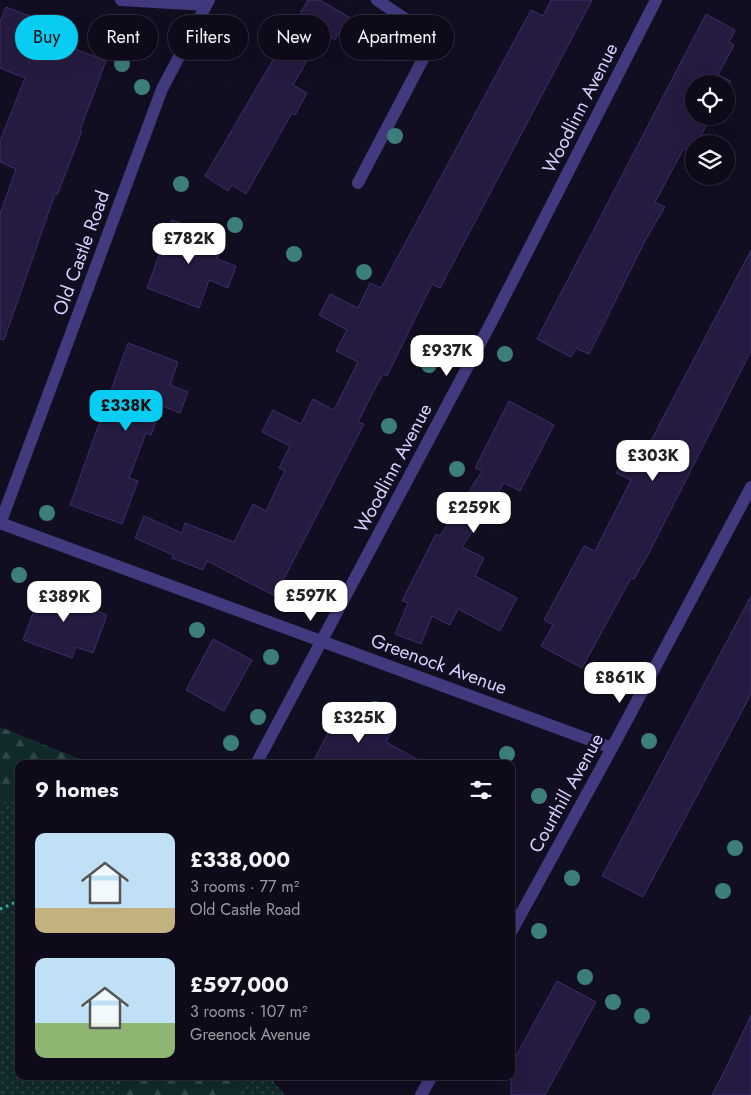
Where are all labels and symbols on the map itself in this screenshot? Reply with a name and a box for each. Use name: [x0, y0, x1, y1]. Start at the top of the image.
street label: Woodlinn Avenue: [536, 38, 625, 178]
street label: Old Castle Road: [46, 187, 116, 319]
pin: £782K: [154, 222, 224, 265]
pin: £937K: [412, 334, 482, 377]
pin: £338K: [91, 390, 161, 432]
street label: Woodlinn Avenue: [348, 398, 439, 537]
pin: £303K: [618, 440, 688, 482]
pin: £259K: [439, 492, 509, 534]
pin: £389K: [29, 580, 99, 623]
pin: £597K: [276, 580, 346, 622]
street label: Greenock Avenue: [367, 627, 511, 701]
pin: £861K: [585, 662, 655, 704]
pin: £325K: [324, 702, 394, 744]
street label: Courthill Avenue: [522, 728, 610, 858]

